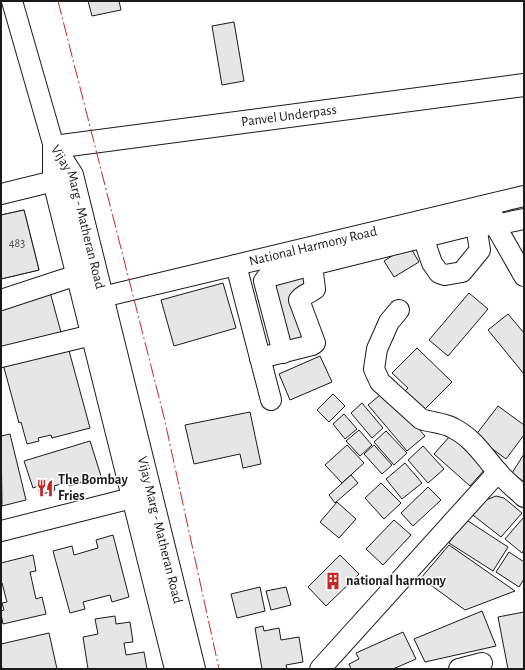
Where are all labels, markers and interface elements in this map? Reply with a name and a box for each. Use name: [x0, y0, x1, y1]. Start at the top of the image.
street label: Panvel Underpass: [240, 103, 338, 129]
street label: Vijay Marg - Matheran Road: [48, 143, 107, 290]
street label: National Harmony Road: [248, 224, 378, 269]
house number: 483: [9, 237, 25, 249]
street label: Vijay Marg - Matheran Road: [135, 455, 185, 605]
place label: The Bombay Fries: [58, 473, 128, 503]
restaurant icon: The Bombay Fries: [35, 478, 55, 498]
building icon: national harmony: [323, 571, 343, 591]
place label: national harmony: [346, 574, 447, 588]

